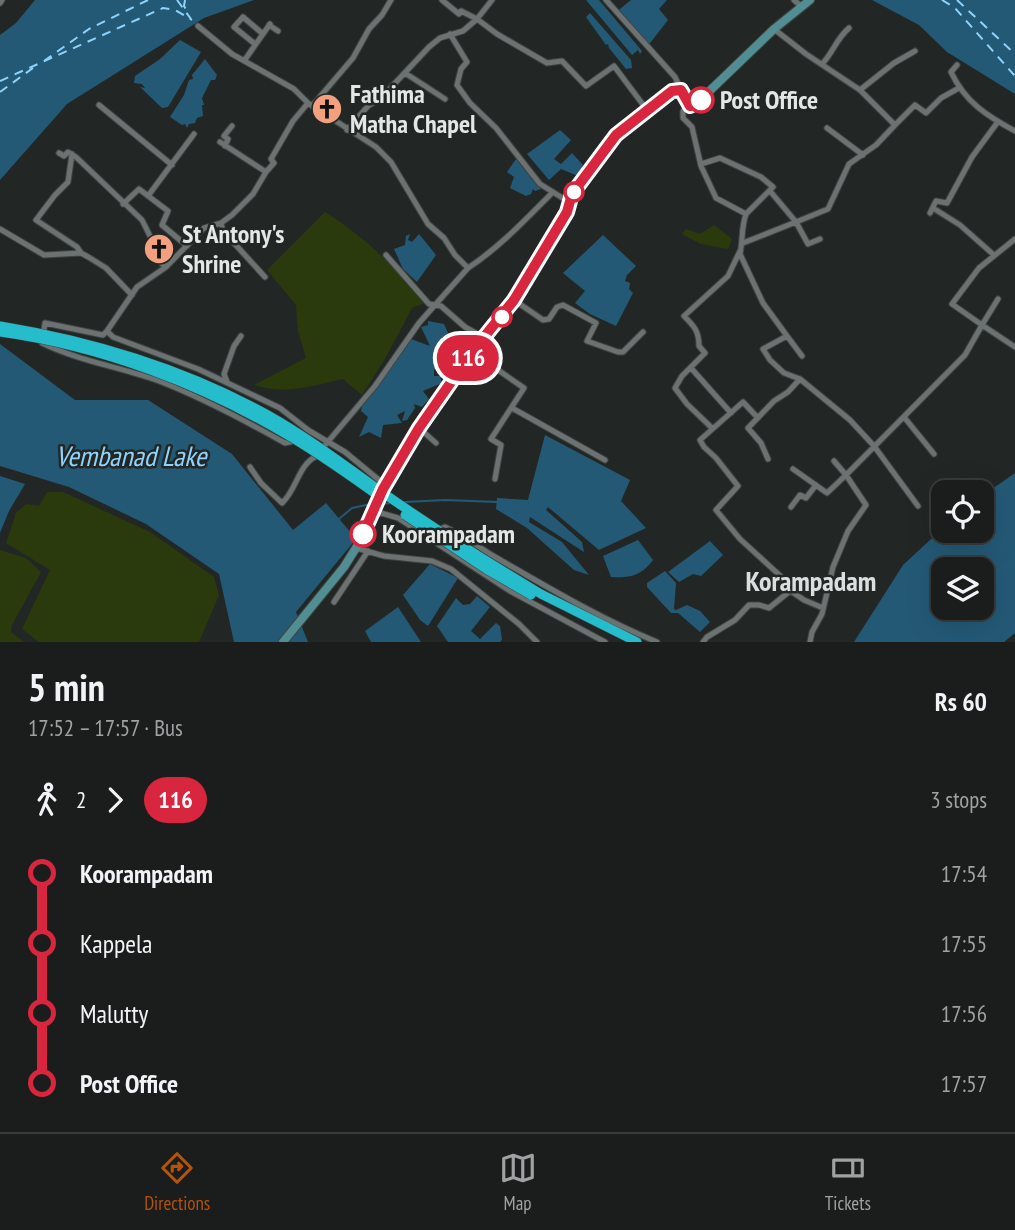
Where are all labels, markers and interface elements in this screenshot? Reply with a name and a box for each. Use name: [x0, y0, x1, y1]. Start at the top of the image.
place label: Fathima Matha Chapel: [350, 77, 477, 140]
place label: Post Office: [720, 83, 818, 116]
marker: Post Office: [688, 87, 714, 113]
church icon: Fathima Matha Chapel: [310, 92, 344, 126]
unlabelled marker: [564, 182, 584, 202]
place label: St Antony's Shrine: [182, 217, 284, 280]
church icon: St Antony's Shrine: [142, 232, 176, 266]
unlabelled marker: [492, 307, 512, 327]
line badge: 116: [428, 335, 508, 381]
text: 116: [451, 342, 485, 373]
water label: Vembanad Lake: [56, 437, 209, 474]
map controls: [931, 480, 994, 620]
button: locate: [931, 480, 994, 543]
place label: Koorampadam: [382, 517, 515, 550]
marker: Koorampadam: [350, 521, 376, 547]
button: layers: [931, 557, 994, 620]
district label: Korampadam: [746, 562, 876, 599]
text: 5 min: [28, 662, 105, 711]
text: Rs 60: [935, 685, 987, 718]
text: 17:52 – 17:57 · Bus: [28, 713, 183, 742]
icon: walk: [28, 781, 66, 819]
icon: forward: [96, 781, 134, 819]
text: 116: [158, 784, 193, 815]
text: 2: [76, 785, 86, 814]
text: 3 stops: [930, 785, 987, 814]
text: Koorampadam: [80, 857, 213, 890]
text: 17:54: [941, 859, 987, 888]
text: Kappela: [80, 927, 153, 960]
text: 17:55: [941, 929, 987, 958]
text: Malutty: [80, 997, 148, 1030]
text: 17:56: [941, 999, 987, 1028]
text: Post Office: [80, 1067, 178, 1100]
text: 17:57: [941, 1069, 987, 1098]
tab: Directions: [144, 1149, 210, 1215]
tab: Map: [499, 1149, 537, 1215]
tab: Tickets: [825, 1149, 871, 1215]

